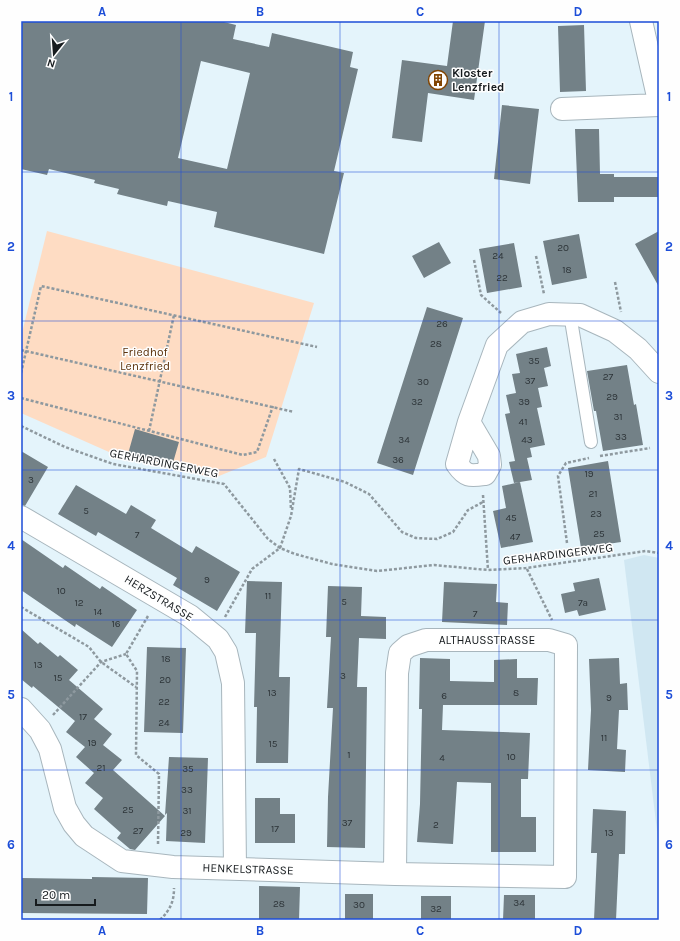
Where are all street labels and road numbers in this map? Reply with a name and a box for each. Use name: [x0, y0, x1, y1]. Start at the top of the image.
street label: GERHARDINGERWEG: [108, 446, 220, 480]
street label: GERHARDINGERWEG: [502, 540, 614, 568]
street label: HERZSTRASSE: [122, 572, 196, 624]
street label: ALTHAUSSTRASSE: [439, 633, 535, 647]
street label: HENKELSTRASSE: [202, 860, 294, 878]

